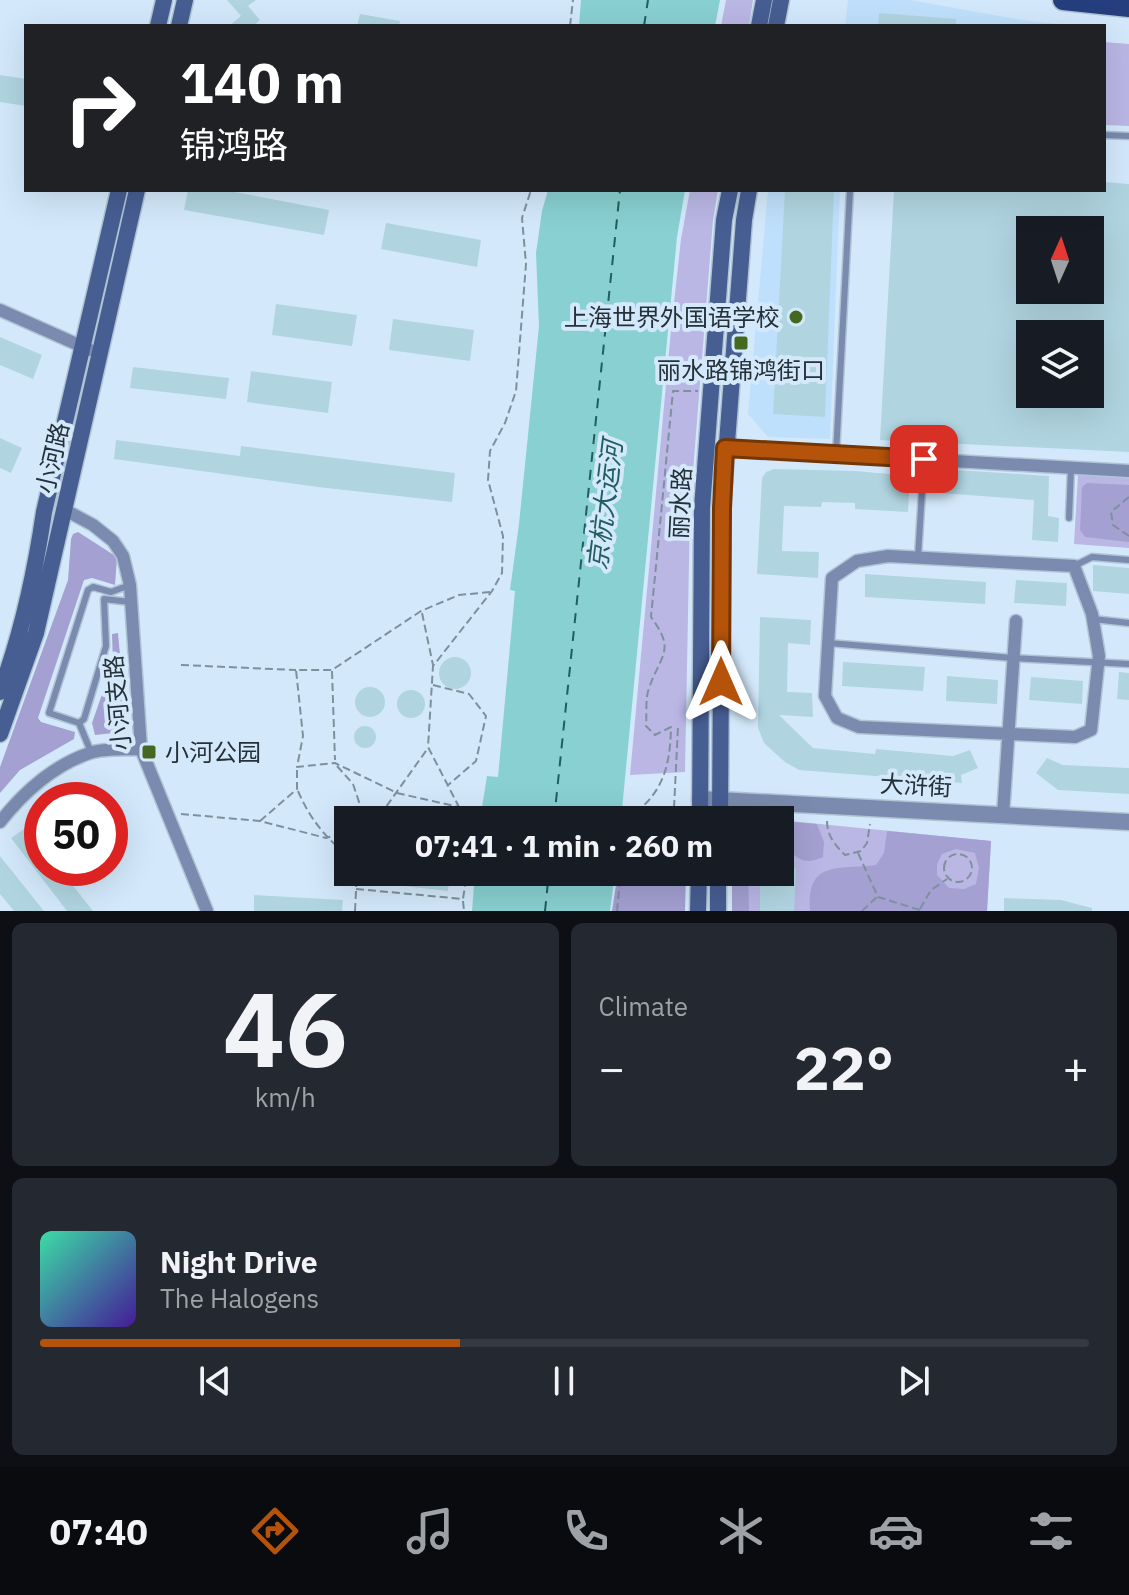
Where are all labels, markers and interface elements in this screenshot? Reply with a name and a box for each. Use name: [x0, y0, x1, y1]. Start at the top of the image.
text: 140 m: [180, 46, 344, 118]
icon: right: [48, 56, 152, 160]
text: 锦鸿路: [180, 121, 288, 168]
north arrow: [1016, 216, 1104, 304]
map controls: [1016, 216, 1104, 408]
place label: 上海世界外国语学校: [564, 301, 780, 333]
marker: 上海世界外国语学校: [787, 308, 805, 326]
button: layers: [1016, 320, 1104, 408]
marker: 丽水路锦鸿街口: [732, 334, 750, 352]
place label: 丽水路锦鸿街口: [657, 354, 825, 386]
street label: 小河路: [28, 419, 76, 497]
pin: [890, 425, 958, 493]
water label: 京杭大运河: [579, 433, 629, 572]
icon: arrive: [902, 437, 946, 481]
street label: 丽水路: [662, 466, 698, 540]
position arrow: [679, 640, 763, 724]
street label: 小河支路: [97, 654, 137, 752]
place label: 小河公园: [165, 736, 261, 768]
marker: 小河公园: [140, 743, 158, 761]
street label: 大浒街: [879, 767, 953, 803]
speed limit sign: 50: [24, 782, 128, 886]
text: 07:41 · 1 min · 260 m: [415, 826, 713, 865]
text: 46: [223, 960, 348, 1096]
text: Climate: [599, 989, 688, 1023]
text: 22°: [794, 1028, 894, 1107]
text: −: [599, 1039, 625, 1096]
text: +: [1063, 1039, 1089, 1096]
text: km/h: [255, 1080, 316, 1114]
text: Night Drive: [160, 1242, 318, 1281]
text: The Halogens: [160, 1281, 319, 1315]
icon: previous: [193, 1359, 237, 1403]
icon: pause: [542, 1359, 586, 1403]
icon: next: [892, 1359, 936, 1403]
icon: directions: [247, 1503, 303, 1559]
icon: music: [402, 1503, 458, 1559]
icon: phone: [558, 1503, 614, 1559]
icon: climate: [713, 1503, 769, 1559]
icon: car: [868, 1503, 924, 1559]
icon: filters: [1023, 1503, 1079, 1559]
text: 07:40: [50, 1508, 148, 1555]

